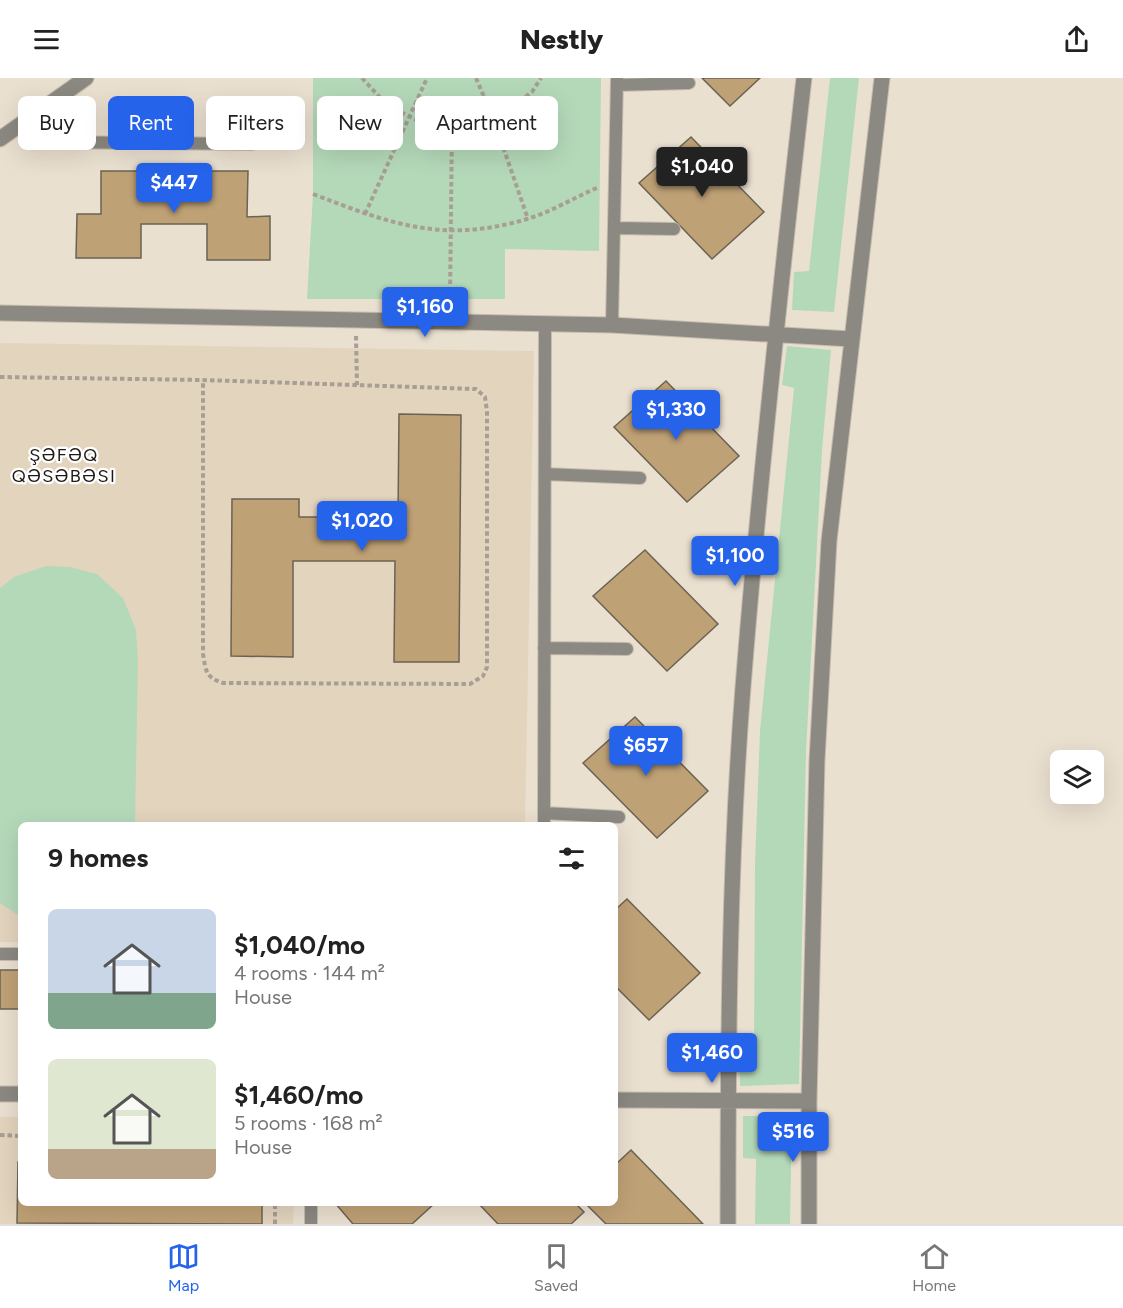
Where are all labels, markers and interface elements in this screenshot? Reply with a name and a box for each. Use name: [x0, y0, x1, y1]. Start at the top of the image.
icon: menu: [30, 23, 63, 56]
text: Nestly: [520, 23, 603, 56]
icon: share: [1060, 23, 1093, 56]
chip: Buy: [18, 96, 96, 150]
chip: Rent: [108, 96, 194, 150]
chip: Filters: [206, 96, 305, 150]
chip: New: [317, 96, 403, 150]
chip: Apartment: [415, 96, 558, 150]
pin: $1,040: [653, 147, 751, 198]
text: $1,040: [670, 154, 734, 178]
pin: $447: [138, 163, 210, 214]
text: $447: [150, 170, 198, 194]
pin: $1,160: [376, 287, 474, 338]
text: $1,160: [396, 294, 454, 318]
pin: $1,330: [627, 390, 725, 441]
text: $1,330: [646, 397, 706, 421]
district label: ŞƏFƏQ QƏSƏBƏSI: [12, 444, 116, 487]
pin: $1,020: [313, 501, 411, 552]
text: $1,020: [331, 508, 393, 532]
pin: $1,100: [686, 536, 784, 587]
text: $1,100: [705, 543, 765, 567]
pin: $657: [610, 726, 682, 777]
text: $657: [623, 733, 669, 757]
map controls: [1050, 750, 1104, 804]
button: layers: [1050, 750, 1104, 804]
text: 9 homes: [48, 842, 148, 874]
icon: filters: [555, 842, 588, 875]
text: $1,040/mo: [234, 929, 365, 961]
icon: home: [96, 933, 168, 1005]
text: 4 rooms · 144 m²: [234, 961, 385, 985]
text: House: [234, 985, 292, 1009]
pin: $1,460: [663, 1033, 761, 1084]
text: $1,460: [681, 1040, 743, 1064]
text: $1,460/mo: [234, 1079, 363, 1111]
icon: home: [96, 1083, 168, 1155]
text: 5 rooms · 168 m²: [234, 1111, 383, 1135]
pin: $516: [757, 1112, 829, 1163]
text: $516: [772, 1119, 814, 1143]
text: House: [234, 1135, 292, 1159]
tab: Map: [167, 1240, 200, 1295]
tab: Saved: [534, 1240, 578, 1295]
tab: Home: [912, 1240, 956, 1295]

